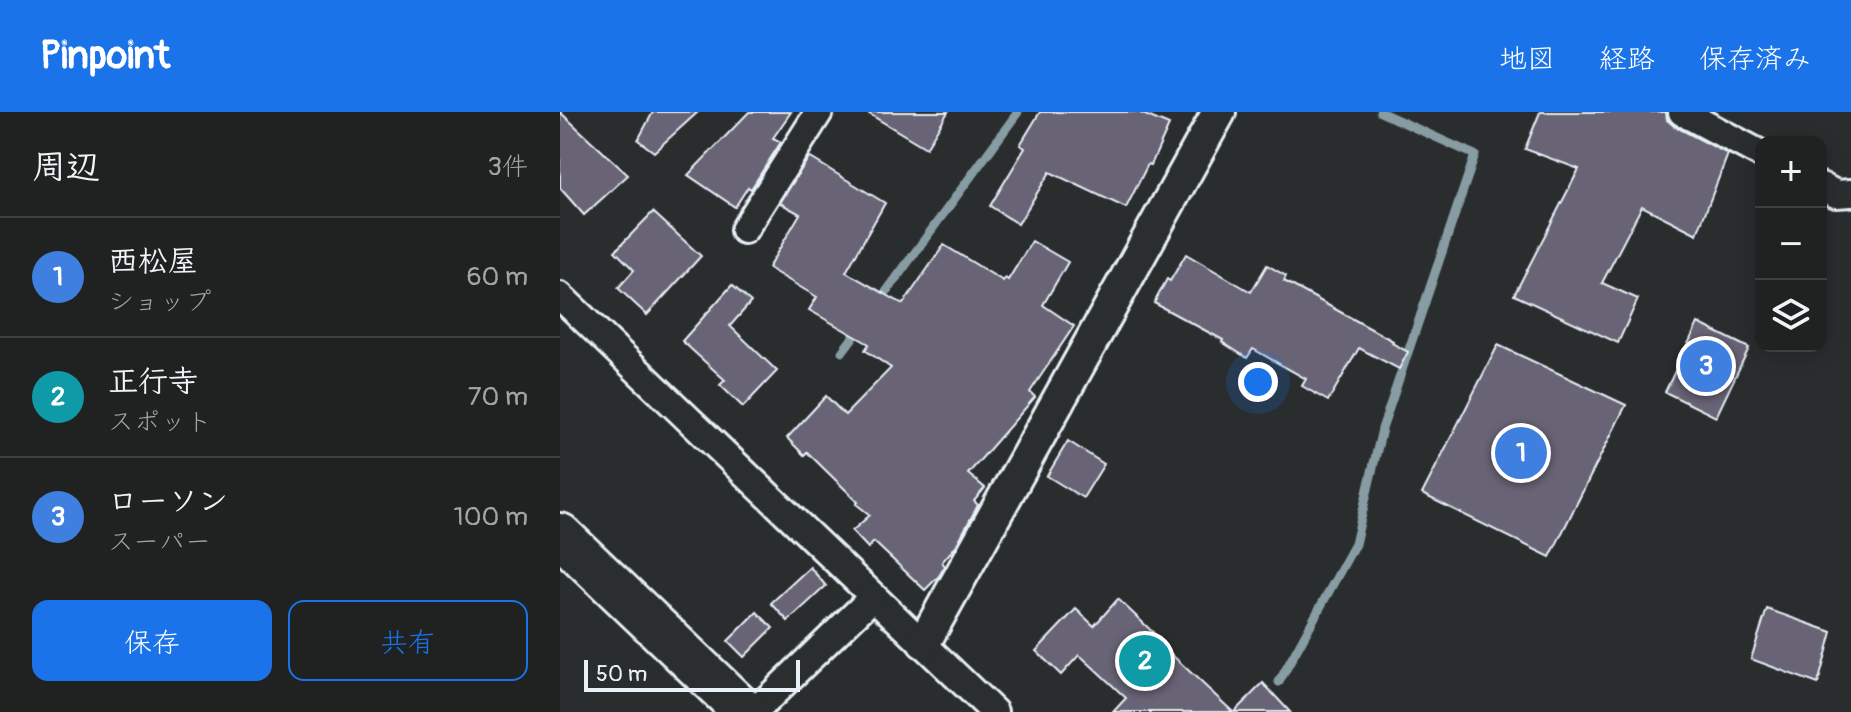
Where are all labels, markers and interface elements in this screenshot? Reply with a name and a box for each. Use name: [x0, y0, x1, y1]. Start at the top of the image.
text: Pinpoint: [40, 32, 170, 80]
text: 地図: [1499, 42, 1555, 77]
text: 経路: [1599, 42, 1655, 77]
text: 保存済み: [1699, 42, 1811, 77]
map controls: [1755, 136, 1827, 352]
button: +: [1755, 136, 1827, 208]
text: 周辺: [32, 146, 100, 189]
text: 3件: [487, 151, 528, 183]
button: −: [1755, 208, 1827, 280]
text: 西松屋: [108, 243, 198, 280]
text: 1: [53, 261, 63, 293]
text: 60 m: [466, 261, 528, 293]
button: layers: [1755, 280, 1827, 352]
text: ショップ: [108, 286, 211, 318]
pin: 3: [1680, 336, 1732, 396]
your location: [1238, 362, 1278, 402]
text: 正行寺: [108, 363, 198, 400]
text: 2: [51, 381, 65, 413]
text: 70 m: [468, 381, 528, 413]
text: スポット: [108, 406, 212, 438]
pin: 1: [1495, 423, 1547, 483]
text: ローソン: [108, 483, 228, 520]
text: 3: [51, 501, 65, 533]
text: 100 m: [454, 501, 528, 533]
text: スーパー: [108, 526, 211, 558]
button: 保存: [32, 600, 272, 681]
button: 共有: [288, 600, 528, 681]
pin: 2: [1119, 631, 1171, 691]
scale bar: [584, 656, 800, 692]
text: 50 m: [596, 660, 647, 688]

